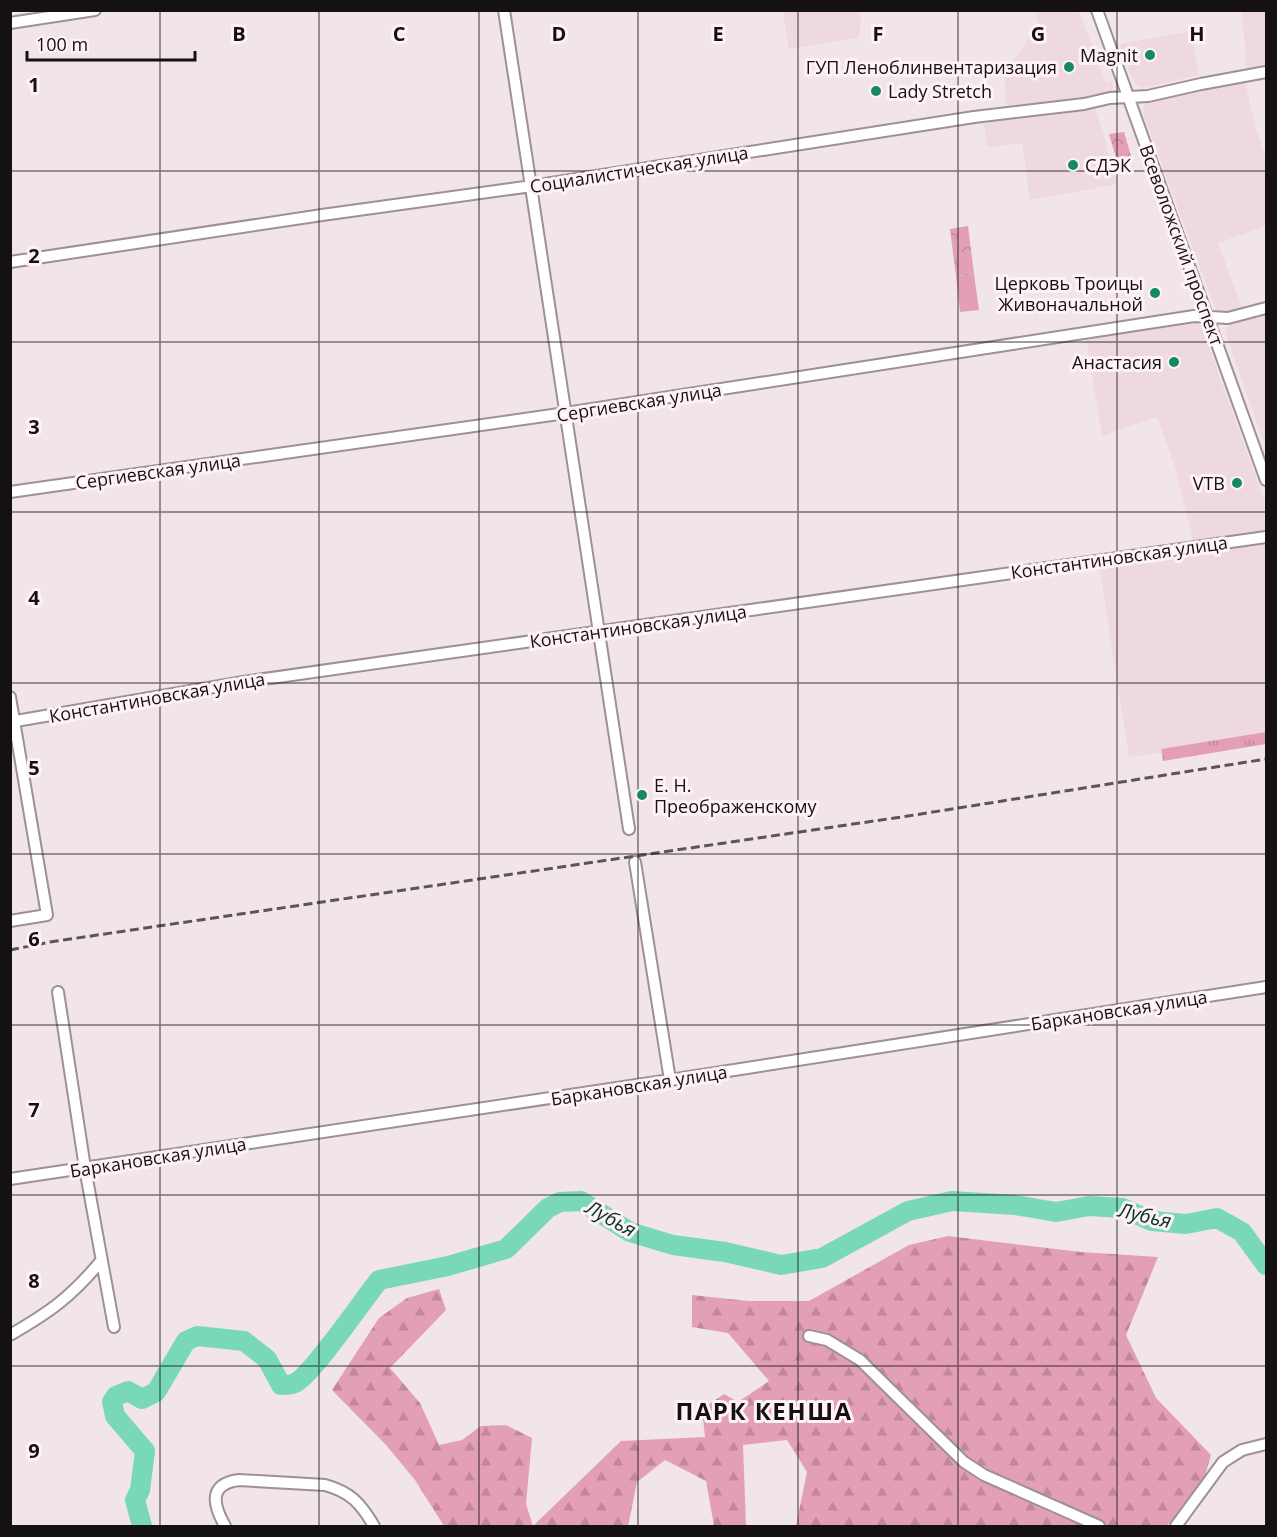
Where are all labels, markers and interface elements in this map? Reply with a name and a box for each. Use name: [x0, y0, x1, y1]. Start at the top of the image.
text: B: [232, 20, 246, 47]
text: C: [393, 20, 406, 47]
text: D: [552, 20, 566, 47]
text: E: [712, 20, 724, 47]
text: F: [873, 20, 883, 47]
text: G: [1031, 20, 1045, 47]
text: H: [1189, 20, 1205, 47]
scale bar: [27, 24, 195, 62]
text: 100 m: [36, 32, 88, 56]
place label: Magnit: [1080, 43, 1138, 67]
marker: Magnit: [1143, 48, 1157, 62]
place label: ГУП Леноблинвентаризация: [806, 55, 1057, 79]
marker: ГУП Леноблинвентаризация: [1062, 60, 1076, 74]
text: 1: [28, 71, 40, 98]
place label: Lady Stretch: [888, 79, 992, 103]
marker: Lady Stretch: [869, 84, 883, 98]
street label: Социалистическая улица: [528, 140, 750, 198]
street label: Всеволожский проспект: [1134, 141, 1230, 349]
place label: СДЭК: [1085, 153, 1131, 177]
marker: СДЭК: [1066, 158, 1080, 172]
text: 2: [28, 242, 40, 269]
place label: Церковь Троицы Живоначальной: [995, 271, 1143, 316]
marker: Церковь Троицы Живоначальной: [1148, 286, 1162, 300]
place label: Анастасия: [1072, 350, 1162, 374]
marker: Анастасия: [1167, 355, 1181, 369]
street label: Сергиевская улица: [555, 377, 723, 427]
text: 3: [28, 413, 40, 440]
street label: Сергиевская улица: [74, 448, 242, 494]
place label: VTB: [1193, 471, 1225, 495]
marker: VTB: [1230, 476, 1244, 490]
street label: Константиновская улица: [1009, 530, 1229, 584]
text: 4: [28, 584, 40, 611]
street label: Константиновская улица: [528, 599, 748, 653]
street label: Константиновская улица: [47, 666, 267, 728]
text: 5: [28, 754, 40, 781]
place label: Е. Н. Преображенскому: [654, 773, 817, 818]
marker: Е. Н. Преображенскому: [635, 788, 649, 802]
text: 6: [28, 925, 40, 952]
street label: Баркановская улица: [1029, 984, 1209, 1036]
street label: Баркановская улица: [549, 1059, 729, 1111]
text: 7: [28, 1096, 40, 1123]
street label: Баркановская улица: [68, 1131, 248, 1183]
water label: Лубья: [580, 1193, 641, 1243]
water label: Лубья: [1115, 1196, 1174, 1234]
text: 8: [28, 1267, 40, 1294]
district label: ПАРК КЕНША: [675, 1394, 853, 1427]
text: 9: [28, 1437, 40, 1464]

